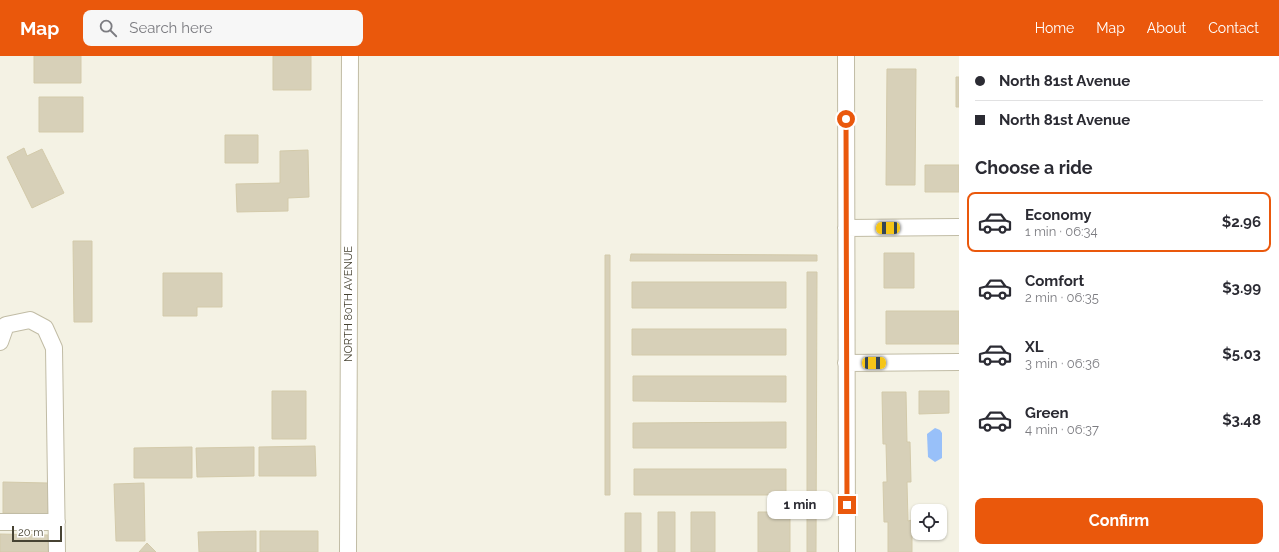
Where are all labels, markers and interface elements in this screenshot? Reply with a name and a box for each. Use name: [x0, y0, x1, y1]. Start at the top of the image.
search box: [83, 10, 363, 46]
text: Map: [20, 17, 59, 39]
icon: search: [97, 17, 119, 39]
text: Search here: [129, 19, 213, 37]
text: Home: [1035, 20, 1074, 36]
text: Map: [1096, 20, 1125, 36]
text: About: [1147, 20, 1186, 36]
text: Contact: [1208, 20, 1259, 36]
text: North 81st Avenue: [999, 72, 1130, 90]
route start: [837, 110, 855, 128]
text: North 81st Avenue: [999, 111, 1130, 129]
text: Choose a ride: [975, 157, 1093, 178]
icon: car: [977, 204, 1013, 240]
text: Economy: [1025, 206, 1092, 224]
text: $2.96: [1222, 213, 1261, 231]
car: [876, 222, 900, 234]
text: 1 min · 06:34: [1025, 224, 1098, 239]
street label: NORTH 80TH AVENUE: [342, 246, 355, 362]
icon: car: [977, 270, 1013, 306]
text: Comfort: [1025, 272, 1084, 290]
text: $3.99: [1222, 279, 1261, 297]
text: 2 min · 06:35: [1025, 290, 1099, 305]
icon: car: [977, 336, 1013, 372]
text: XL: [1025, 338, 1043, 356]
text: $5.03: [1222, 345, 1261, 363]
text: 3 min · 06:36: [1025, 356, 1100, 371]
car: [862, 357, 886, 369]
icon: car: [977, 402, 1013, 438]
text: Green: [1025, 404, 1069, 422]
text: $3.48: [1222, 411, 1261, 429]
text: 4 min · 06:37: [1025, 422, 1099, 437]
callout: 1 min: [767, 491, 833, 519]
route end: [838, 496, 856, 514]
text: 1 min: [784, 497, 816, 512]
button: Confirm: [975, 498, 1263, 544]
map controls: [911, 504, 947, 540]
button: locate: [911, 504, 947, 540]
scale bar: [12, 524, 62, 543]
text: 20 m: [18, 526, 43, 539]

